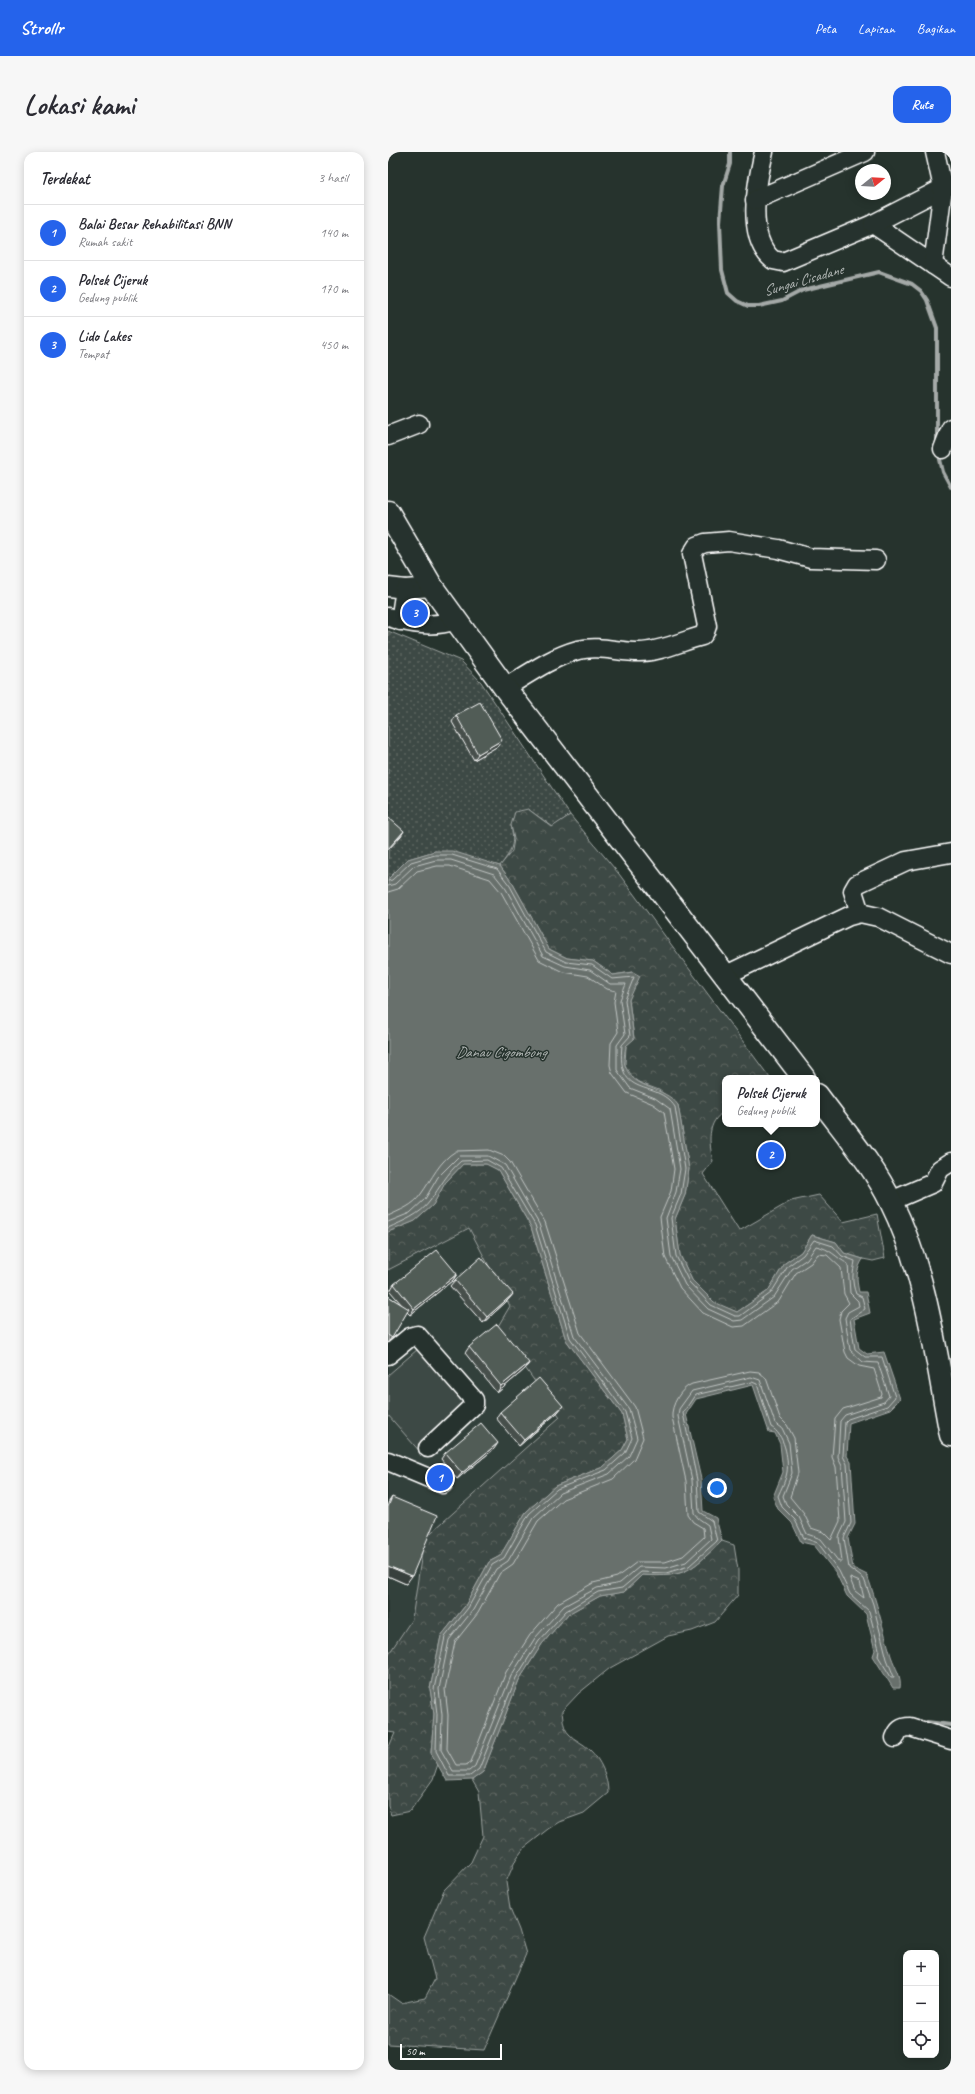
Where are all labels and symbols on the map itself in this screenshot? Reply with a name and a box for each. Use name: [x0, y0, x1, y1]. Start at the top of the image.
north arrow: [855, 164, 891, 200]
water label: Sungai Cisadane: [761, 259, 847, 301]
pin: 3: [402, 598, 428, 628]
water label: Danau Cigombong: [456, 1043, 549, 1062]
pin: 2: [758, 1140, 784, 1170]
pin: 1: [427, 1463, 453, 1493]
your location: [707, 1478, 727, 1498]
scale bar: [400, 2042, 502, 2061]

